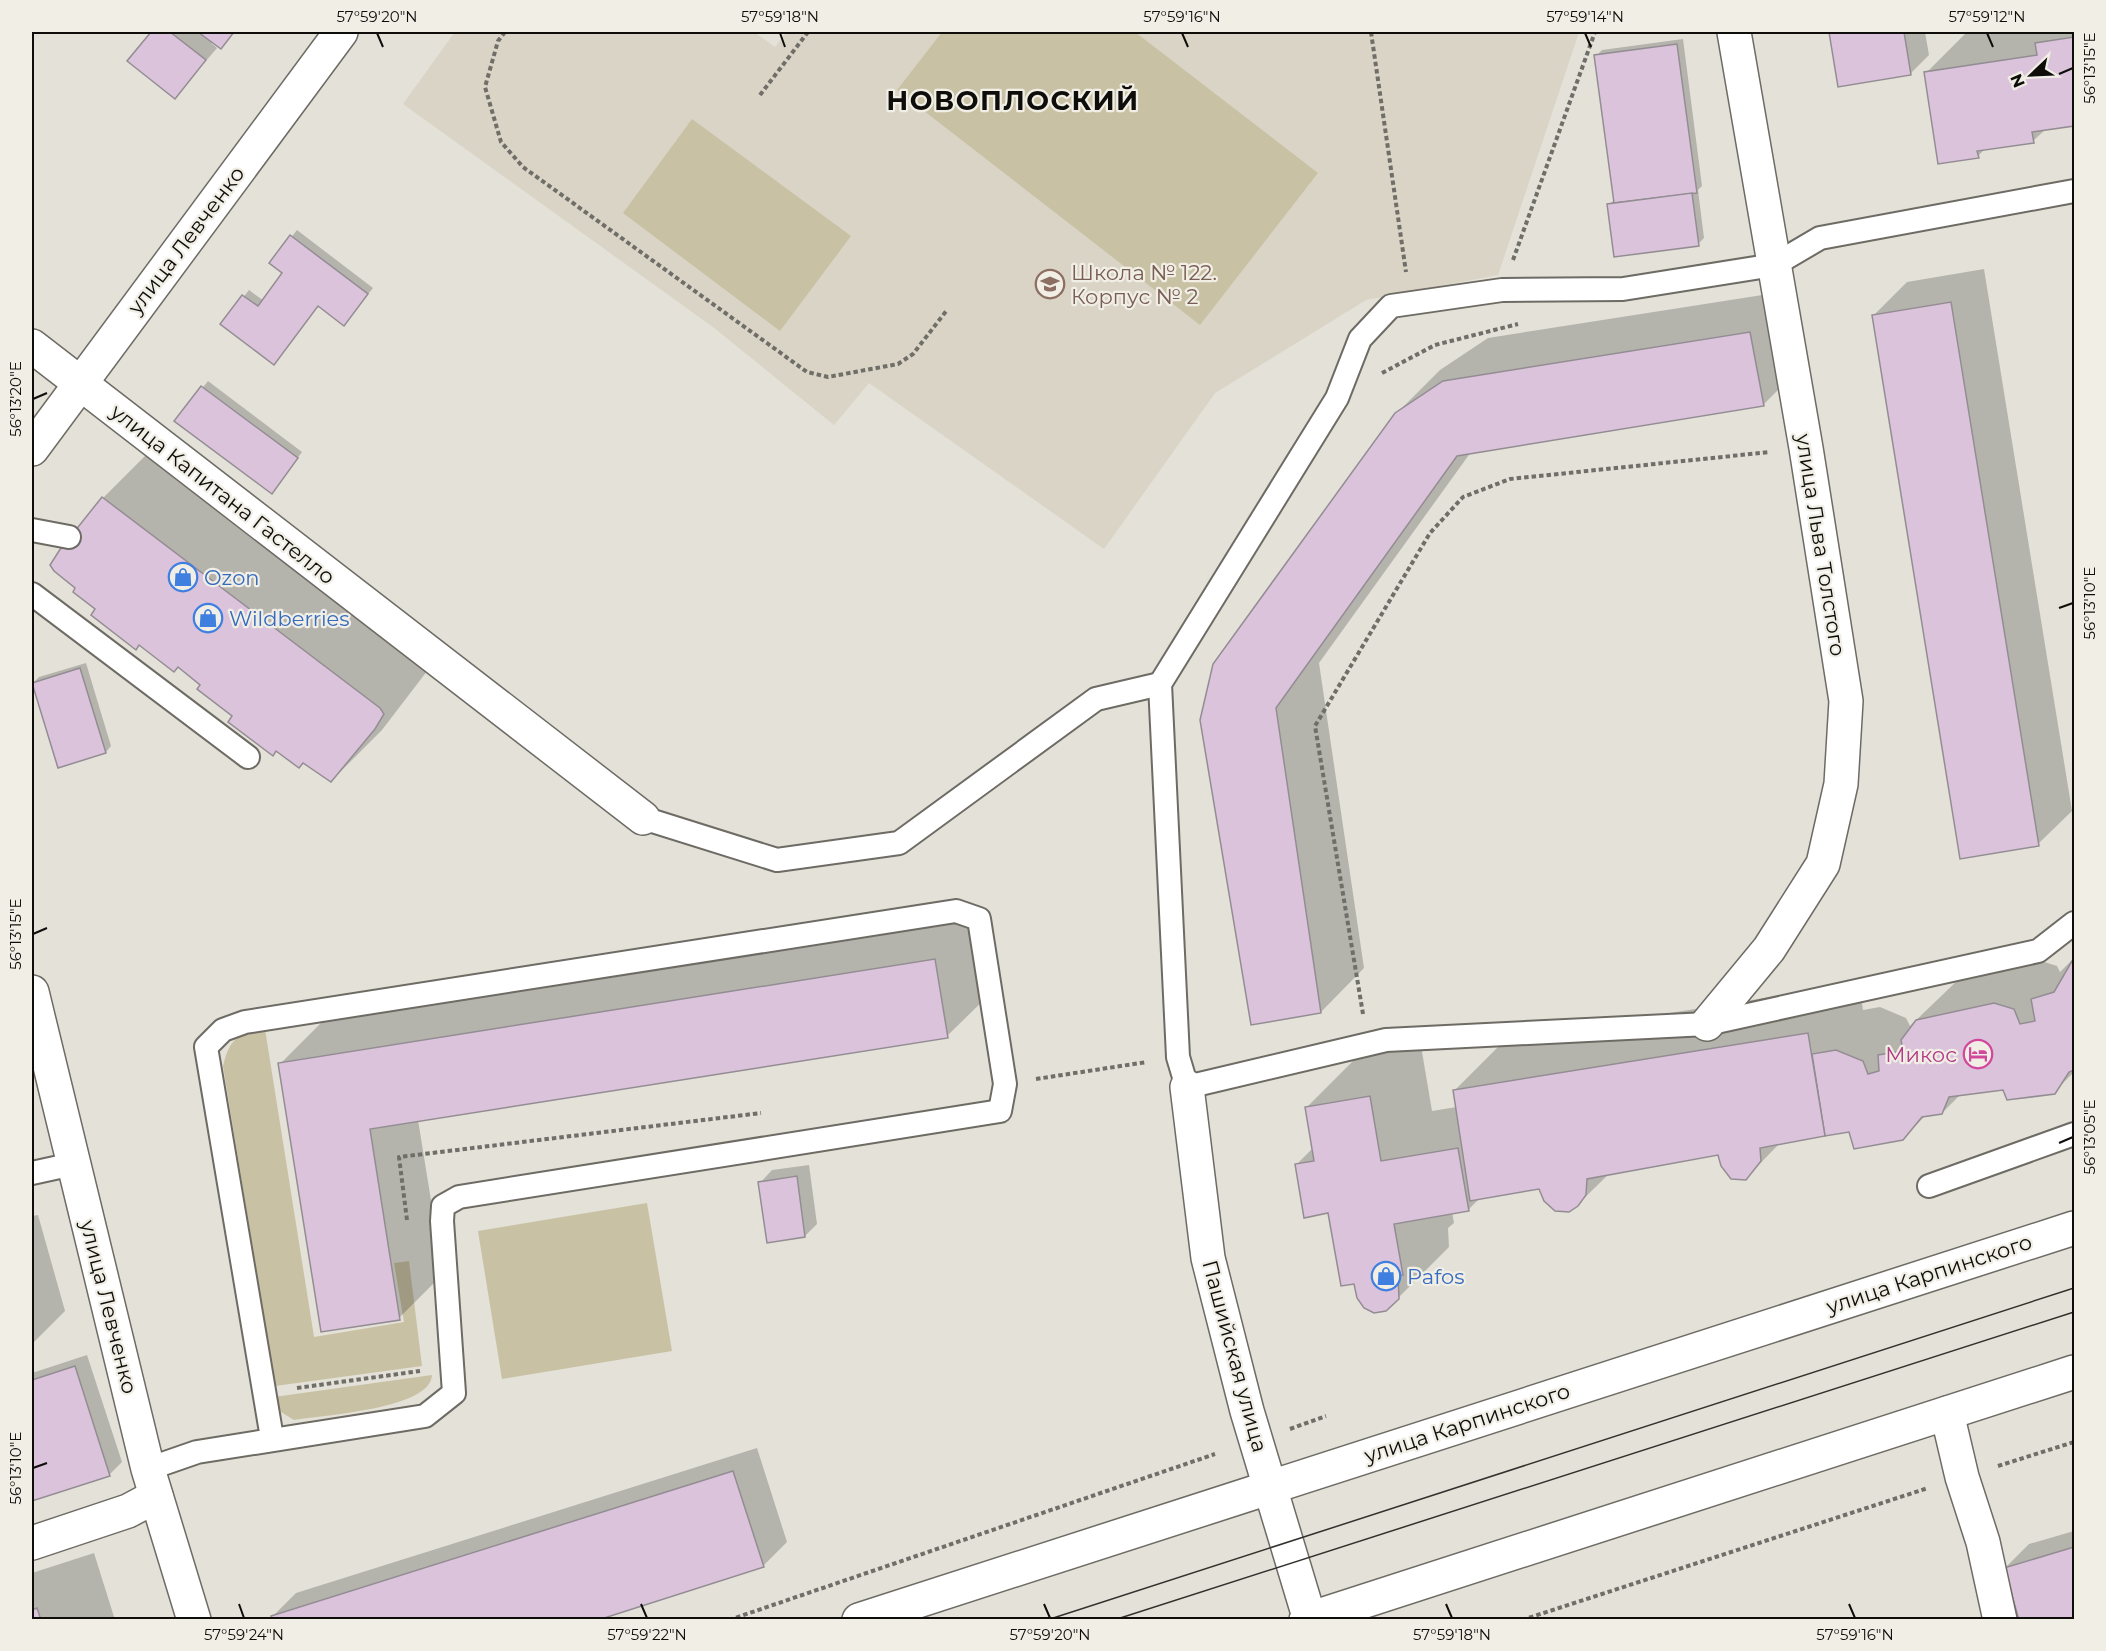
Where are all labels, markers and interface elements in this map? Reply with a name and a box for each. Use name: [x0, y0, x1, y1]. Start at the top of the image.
text: 57°59'20"N: [336, 7, 418, 26]
text: 57°59'18"N: [741, 7, 819, 26]
text: 57°59'16"N: [1143, 7, 1221, 26]
text: 57°59'14"N: [1546, 7, 1624, 26]
text: 57°59'12"N: [1949, 7, 2025, 26]
text: 56°13'15"E: [2080, 32, 2099, 104]
north arrow: [2001, 45, 2061, 105]
text: N: [2006, 71, 2029, 90]
district label: НОВОПЛОСКИЙ: [886, 84, 1140, 117]
street label: улица Левченко: [122, 161, 250, 319]
place label: Школа № 122. Корпус № 2: [1071, 260, 1217, 309]
school or university icon: Школа № 122. Корпус № 2: [1034, 268, 1066, 300]
text: 56°13'20"E: [6, 361, 25, 437]
street label: улица Капитана Гастелло: [105, 398, 340, 589]
street label: улица Льва Толстого: [1791, 431, 1851, 658]
shop icon: Ozon: [167, 561, 199, 593]
place label: Ozon: [204, 565, 260, 590]
text: 56°13'10"E: [2080, 567, 2099, 639]
shop icon: Wildberries: [192, 602, 224, 634]
place label: Wildberries: [229, 606, 350, 631]
text: 56°13'15"E: [6, 898, 25, 970]
hotel icon: Микос: [1962, 1038, 1994, 1070]
place label: Микос: [1885, 1042, 1957, 1067]
text: 56°13'05"E: [2080, 1099, 2099, 1175]
street label: улица Левченко: [75, 1217, 143, 1396]
street label: улица Карпинского: [1822, 1229, 2035, 1319]
street label: Пашийская улица: [1197, 1257, 1273, 1455]
shop icon: Pafos: [1370, 1260, 1402, 1292]
place label: Pafos: [1407, 1264, 1465, 1289]
street label: улица Карпинского: [1360, 1378, 1573, 1468]
text: 56°13'10"E: [6, 1432, 25, 1504]
text: 57°59'24"N: [204, 1625, 284, 1644]
text: 57°59'22"N: [607, 1625, 687, 1644]
text: 57°59'20"N: [1009, 1625, 1091, 1644]
text: 57°59'18"N: [1413, 1625, 1491, 1644]
text: 57°59'16"N: [1816, 1625, 1894, 1644]

